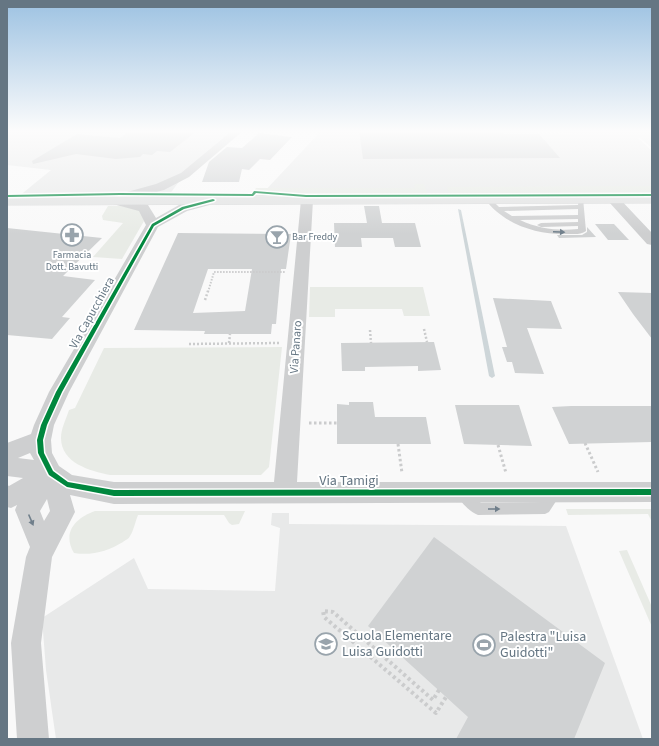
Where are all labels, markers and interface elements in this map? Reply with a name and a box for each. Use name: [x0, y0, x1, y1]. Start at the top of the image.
pharmacy icon: Farmacia Dott. Bavutti: [59, 222, 85, 248]
bar icon: Bar Freddy: [264, 224, 290, 250]
one-way arrow: [553, 228, 565, 235]
place label: Bar Freddy: [292, 230, 338, 244]
place label: Farmacia Dott. Bavutti: [46, 248, 98, 274]
street label: Via Capucchiera: [65, 274, 119, 352]
street label: Via Panaro: [286, 320, 306, 374]
street label: Via Tamigi: [319, 471, 379, 491]
one-way arrow: [488, 506, 501, 512]
one-way arrow: [28, 514, 34, 525]
place label: Scuola Elementare Luisa Guidotti: [342, 626, 452, 662]
place label: Palestra "Luisa Guidotti": [500, 627, 586, 663]
school or university icon: Scuola Elementare Luisa Guidotti: [313, 631, 339, 657]
sports icon: Palestra "Luisa Guidotti": [471, 632, 497, 658]

